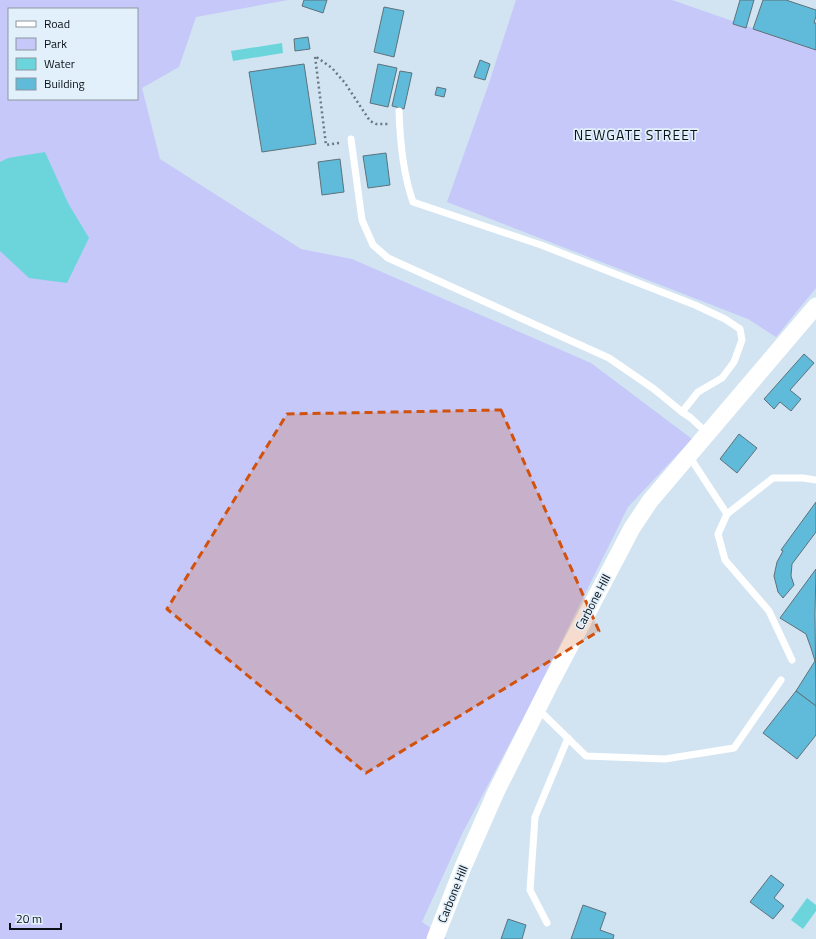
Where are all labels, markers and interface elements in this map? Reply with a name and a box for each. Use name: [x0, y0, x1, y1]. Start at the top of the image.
legend: [8, 8, 138, 100]
text: Road: [44, 14, 70, 33]
text: Park: [44, 34, 67, 53]
text: Water: [44, 54, 75, 73]
text: Building: [44, 74, 85, 93]
district label: NEWGATE STREET: [574, 124, 698, 145]
street label: Carbone Hill: [570, 570, 615, 633]
street label: Carbone Hill: [432, 862, 473, 926]
scale bar: [10, 905, 61, 931]
text: 20 m: [16, 909, 42, 928]

